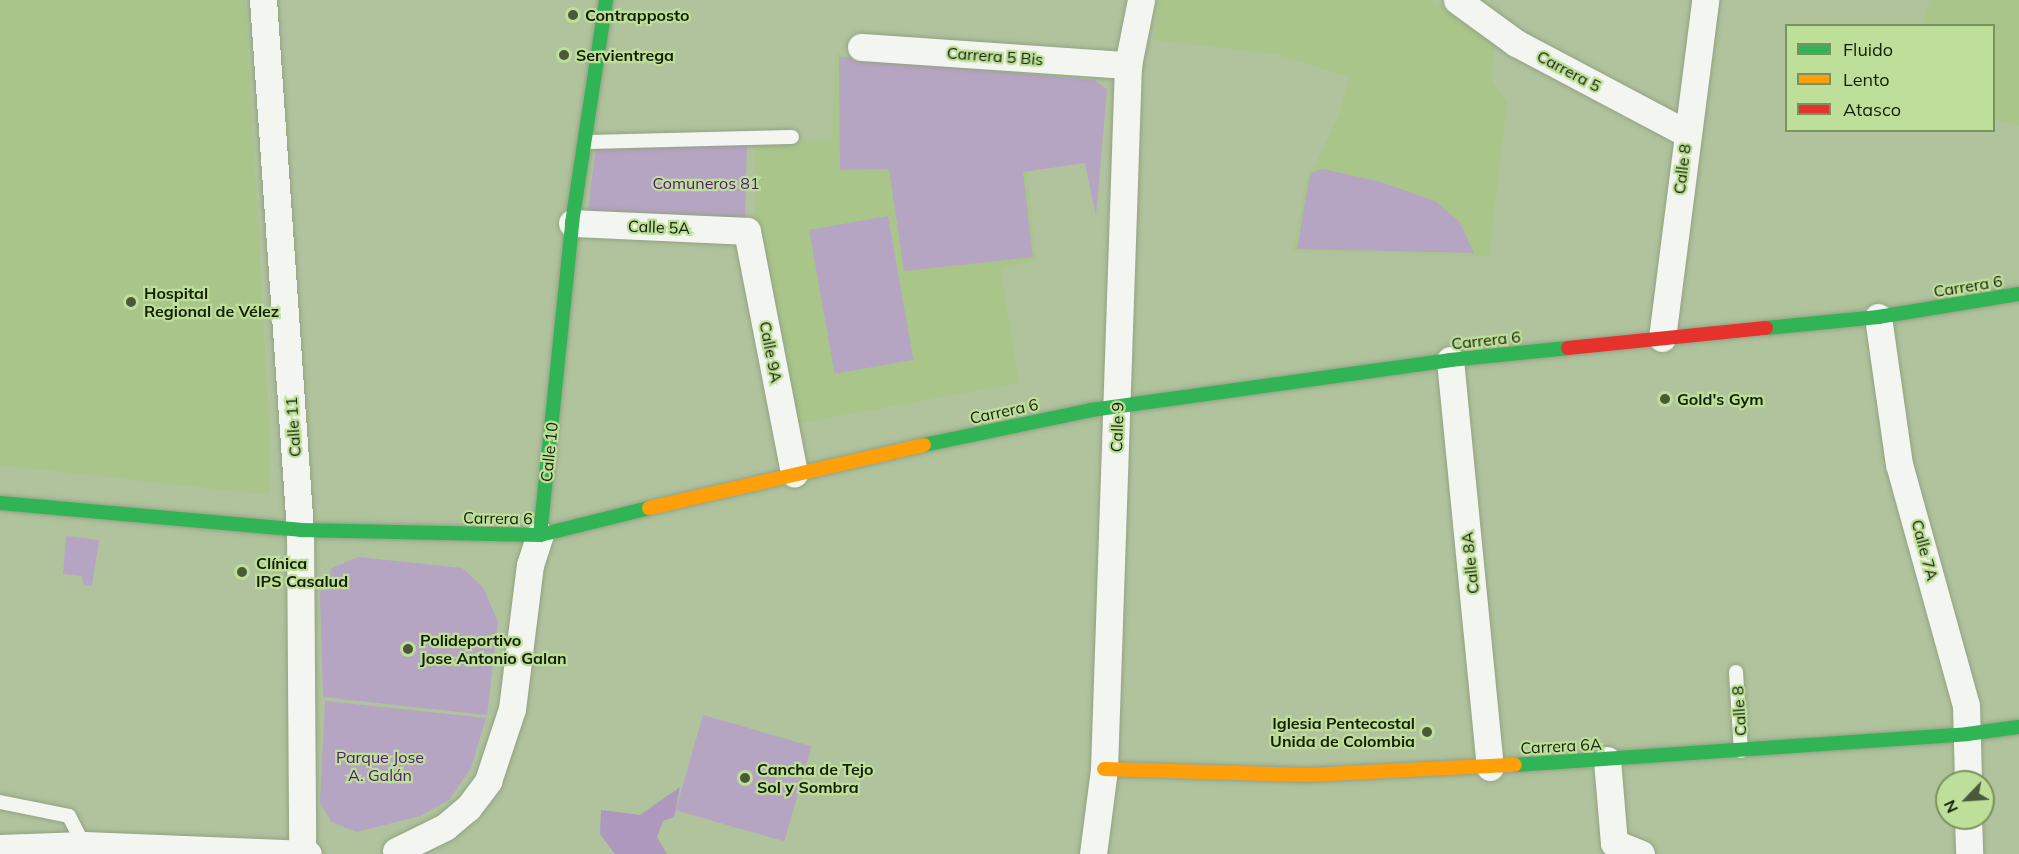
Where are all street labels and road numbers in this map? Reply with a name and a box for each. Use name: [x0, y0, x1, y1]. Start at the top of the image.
street label: Carrera 5 Bis: [946, 43, 1044, 69]
street label: Carrera 5: [1534, 46, 1604, 96]
street label: Calle 8: [1669, 143, 1695, 195]
street label: Calle 5A: [628, 216, 690, 238]
street label: Carrera 6: [1932, 271, 2004, 301]
street label: Calle 9A: [756, 320, 786, 384]
street label: Carrera 6: [1450, 327, 1522, 353]
street label: Carrera 6: [968, 394, 1040, 428]
street label: Calle 11: [281, 396, 305, 458]
street label: Calle 9: [1107, 401, 1127, 453]
street label: Calle 10: [536, 421, 562, 483]
street label: Carrera 6: [463, 508, 533, 528]
street label: Calle 7A: [1908, 518, 1942, 582]
street label: Calle 8A: [1457, 531, 1483, 595]
street label: Calle 8: [1728, 685, 1750, 737]
street label: Carrera 6A: [1520, 734, 1602, 758]

